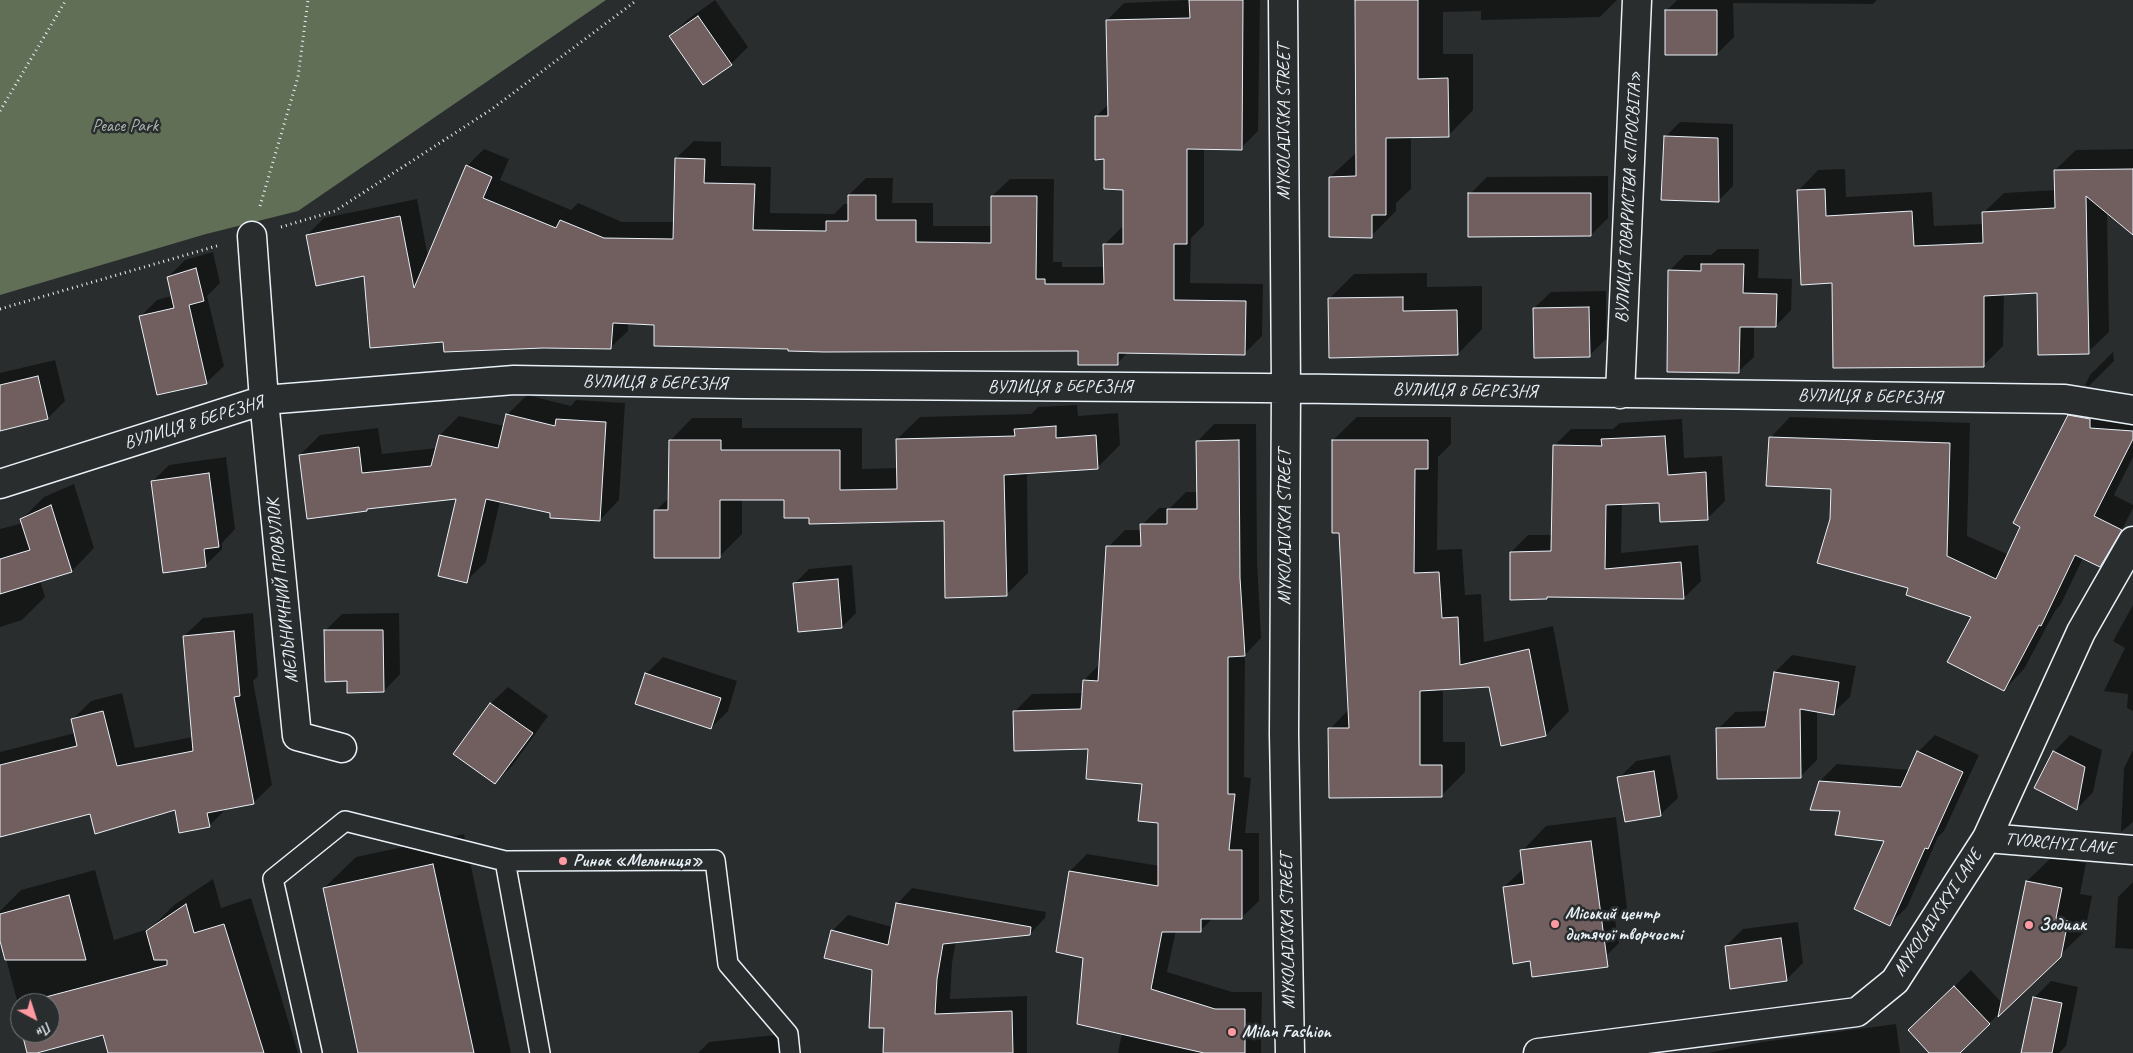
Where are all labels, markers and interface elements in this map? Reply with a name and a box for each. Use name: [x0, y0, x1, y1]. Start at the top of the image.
street label: MYKOLAIVSKA STREET: [1273, 44, 1295, 200]
street label: ВУЛИЦЯ ТОВАРИСТВА «ПРОСВІТА»: [1612, 70, 1646, 324]
park label: Peace Park: [92, 115, 158, 137]
street label: ВУЛИЦЯ 8 БЕРЕЗНЯ: [583, 371, 727, 395]
street label: ВУЛИЦЯ 8 БЕРЕЗНЯ: [988, 376, 1132, 398]
street label: ВУЛИЦЯ 8 БЕРЕЗНЯ: [1393, 379, 1537, 403]
street label: ВУЛИЦЯ 8 БЕРЕЗНЯ: [1798, 385, 1942, 409]
street label: ВУЛИЦЯ 8 БЕРЕЗНЯ: [122, 392, 266, 454]
street label: MYKOLAIVSKA STREET: [1274, 449, 1296, 605]
street label: МЕЛЬНИЧНИЙ ПРОВУЛОК: [263, 498, 303, 684]
street label: TVORCHYI LANE: [2004, 828, 2116, 860]
street label: MYKOLAIVSKYI LANE: [1889, 846, 1987, 980]
place label: Ринок «Мельниця»: [573, 850, 703, 872]
street label: MYKOLAIVSKA STREET: [1276, 853, 1300, 1009]
marker: Ринок «Мельниця»: [557, 855, 569, 867]
place label: Міський центр дитячої творчості: [1565, 903, 1683, 946]
place label: Зодиак: [2039, 914, 2086, 936]
marker: Міський центр дитячої творчості: [1549, 918, 1561, 930]
marker: Зодиак: [2023, 919, 2035, 931]
north arrow: [10, 993, 60, 1043]
text: Пн: [33, 1018, 55, 1040]
place label: Milan Fashion: [1242, 1021, 1331, 1043]
marker: Milan Fashion: [1226, 1026, 1238, 1038]

